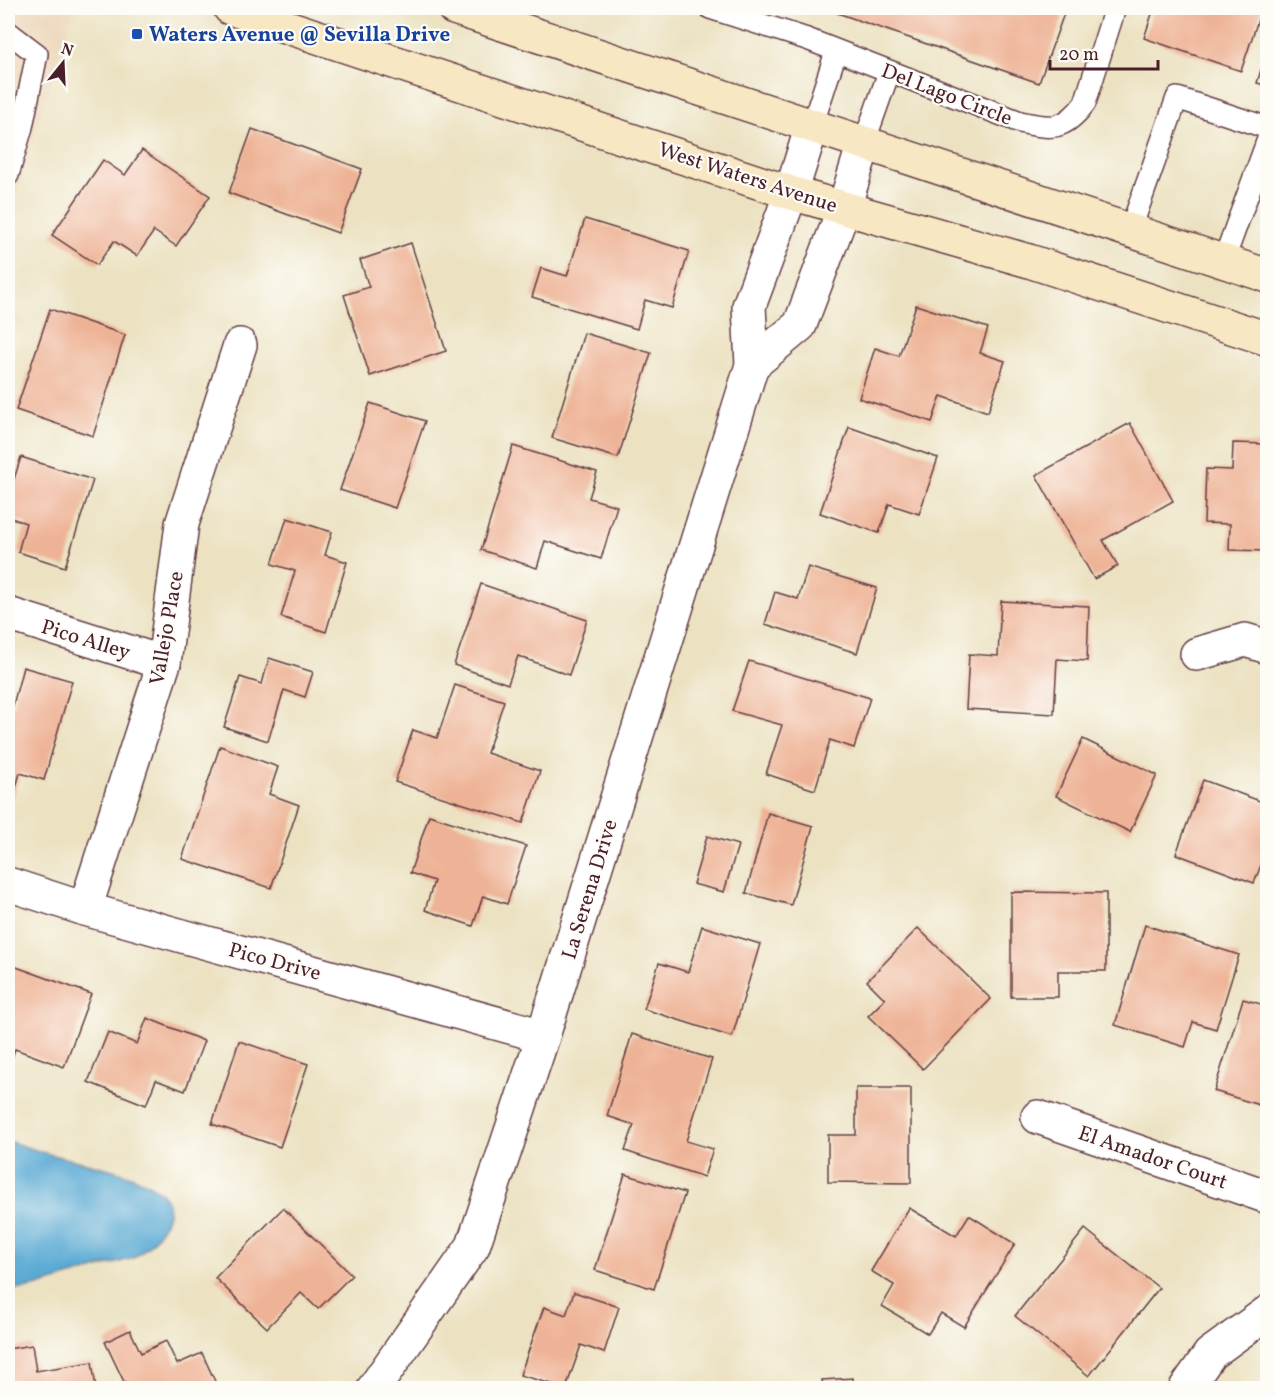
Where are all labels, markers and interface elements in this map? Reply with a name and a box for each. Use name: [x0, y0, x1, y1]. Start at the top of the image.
place label: Waters Avenue @ Sevilla Drive: [149, 21, 450, 50]
marker: Waters Avenue @ Sevilla Drive: [130, 27, 144, 41]
north arrow: [33, 33, 93, 93]
scale bar: [1050, 33, 1158, 71]
text: N: [58, 38, 76, 63]
text: 20 m: [1059, 43, 1099, 68]
street label: Del Lago Circle: [877, 57, 1016, 134]
street label: West Waters Avenue: [654, 136, 841, 221]
street label: Vallejo Place: [143, 569, 192, 687]
street label: Pico Alley: [37, 613, 134, 668]
street label: La Serena Drive: [555, 816, 626, 963]
street label: Pico Drive: [225, 936, 324, 989]
street label: El Amador Court: [1074, 1119, 1231, 1197]

